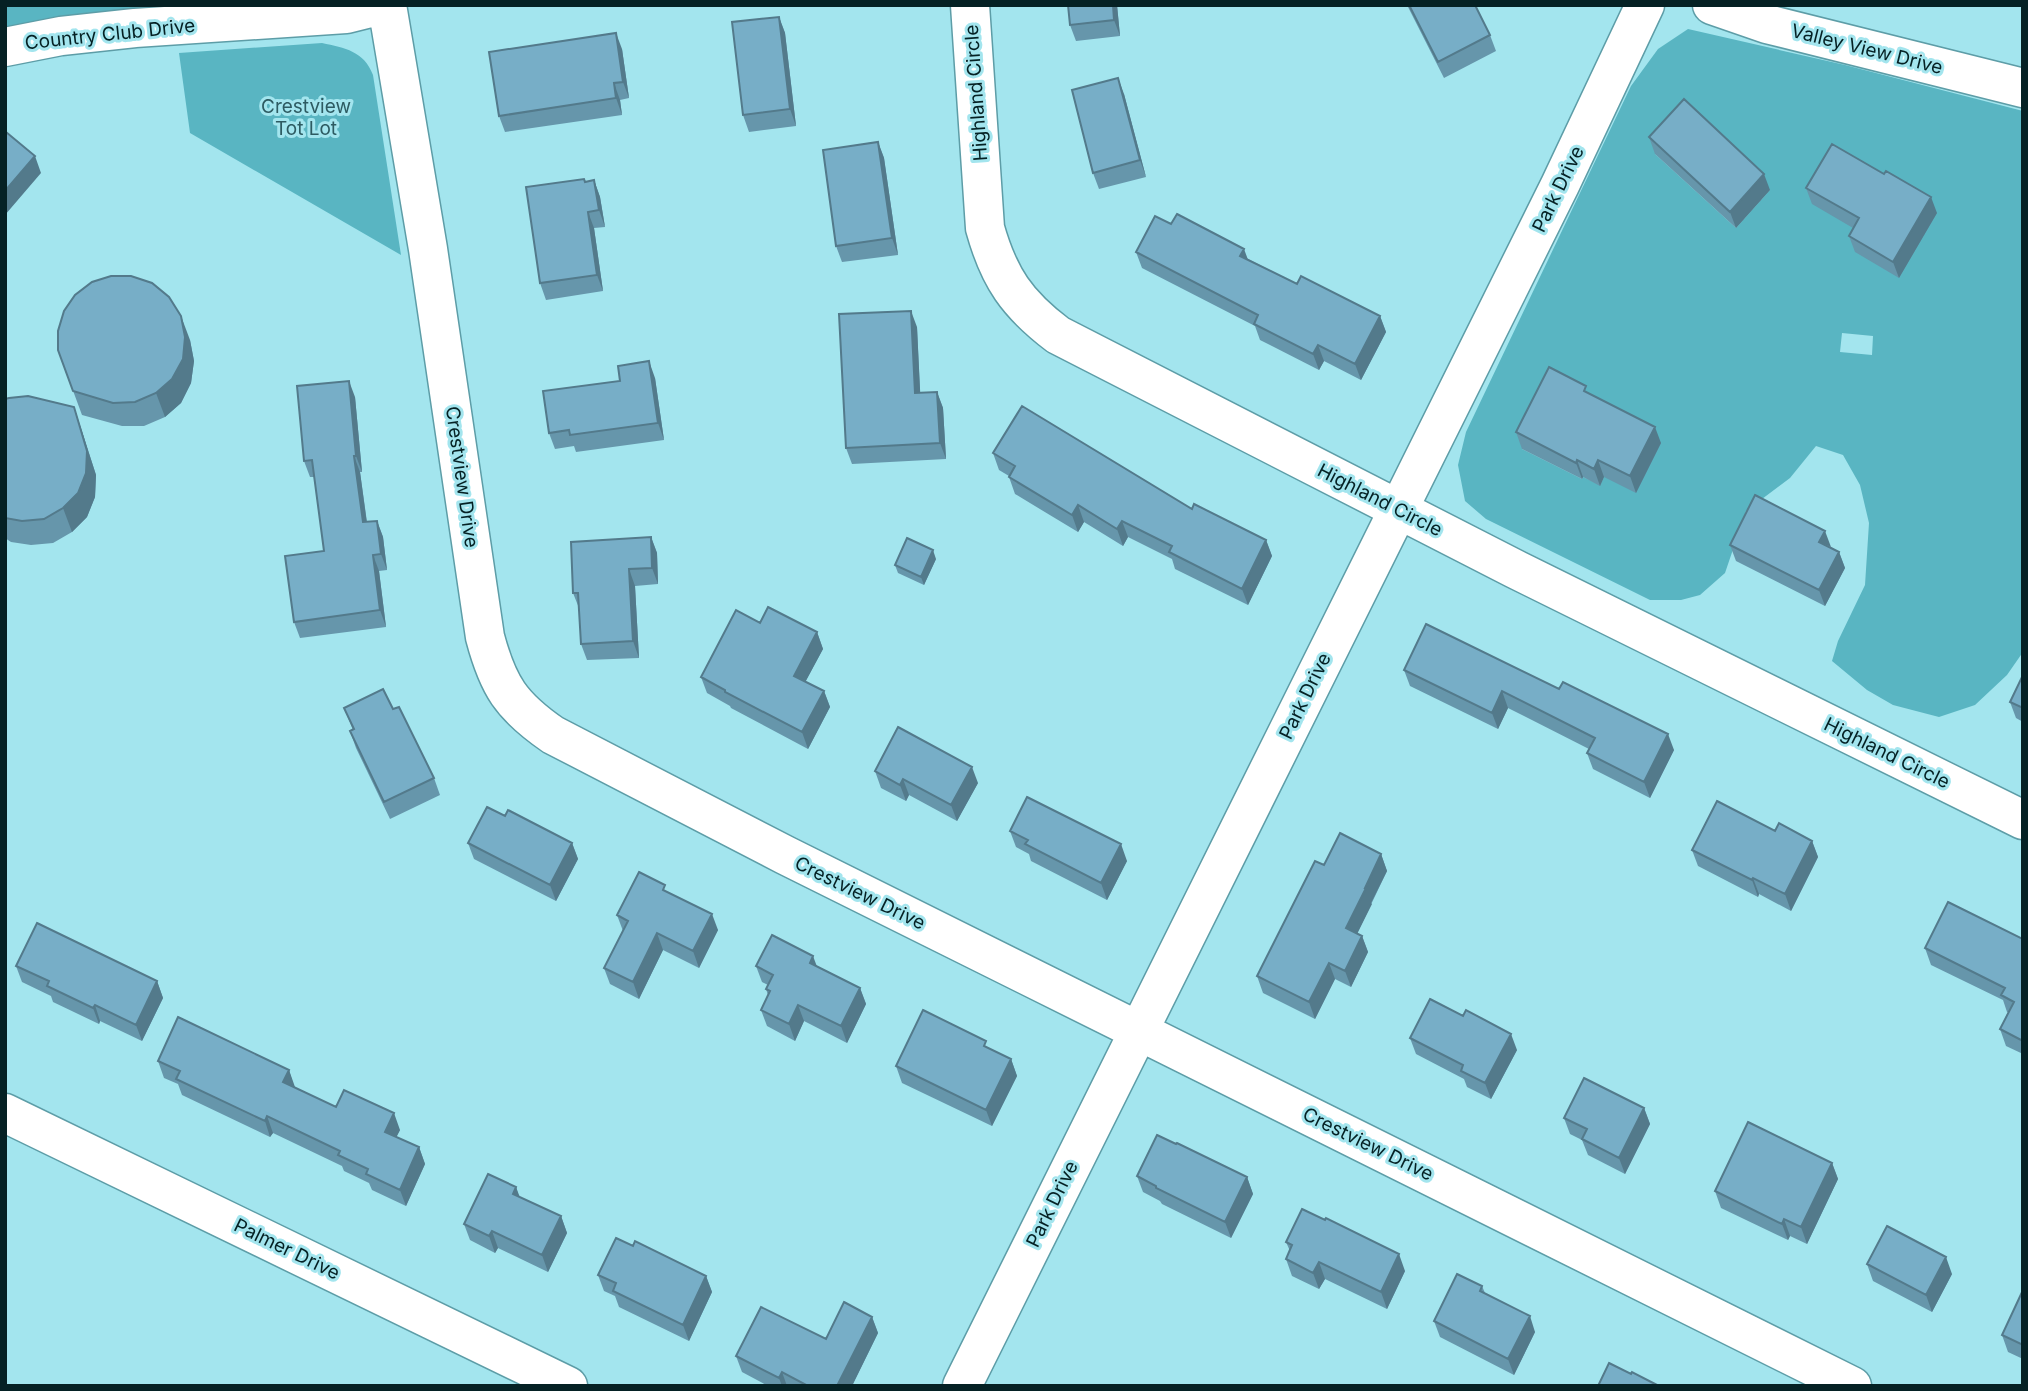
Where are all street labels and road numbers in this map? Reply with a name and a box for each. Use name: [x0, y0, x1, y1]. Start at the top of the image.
street label: Country Club Drive: [24, 14, 196, 54]
street label: Valley View Drive: [1789, 19, 1945, 79]
street label: Highland Circle: [960, 24, 992, 162]
street label: Park Drive: [1527, 142, 1589, 236]
street label: Crestview Drive: [441, 405, 483, 549]
street label: Highland Circle: [1314, 459, 1446, 541]
street label: Park Drive: [1274, 649, 1336, 743]
street label: Highland Circle: [1820, 713, 1954, 793]
street label: Crestview Drive: [791, 851, 929, 935]
street label: Crestview Drive: [1299, 1102, 1437, 1186]
street label: Park Drive: [1021, 1157, 1083, 1251]
street label: Palmer Drive: [230, 1214, 344, 1284]

